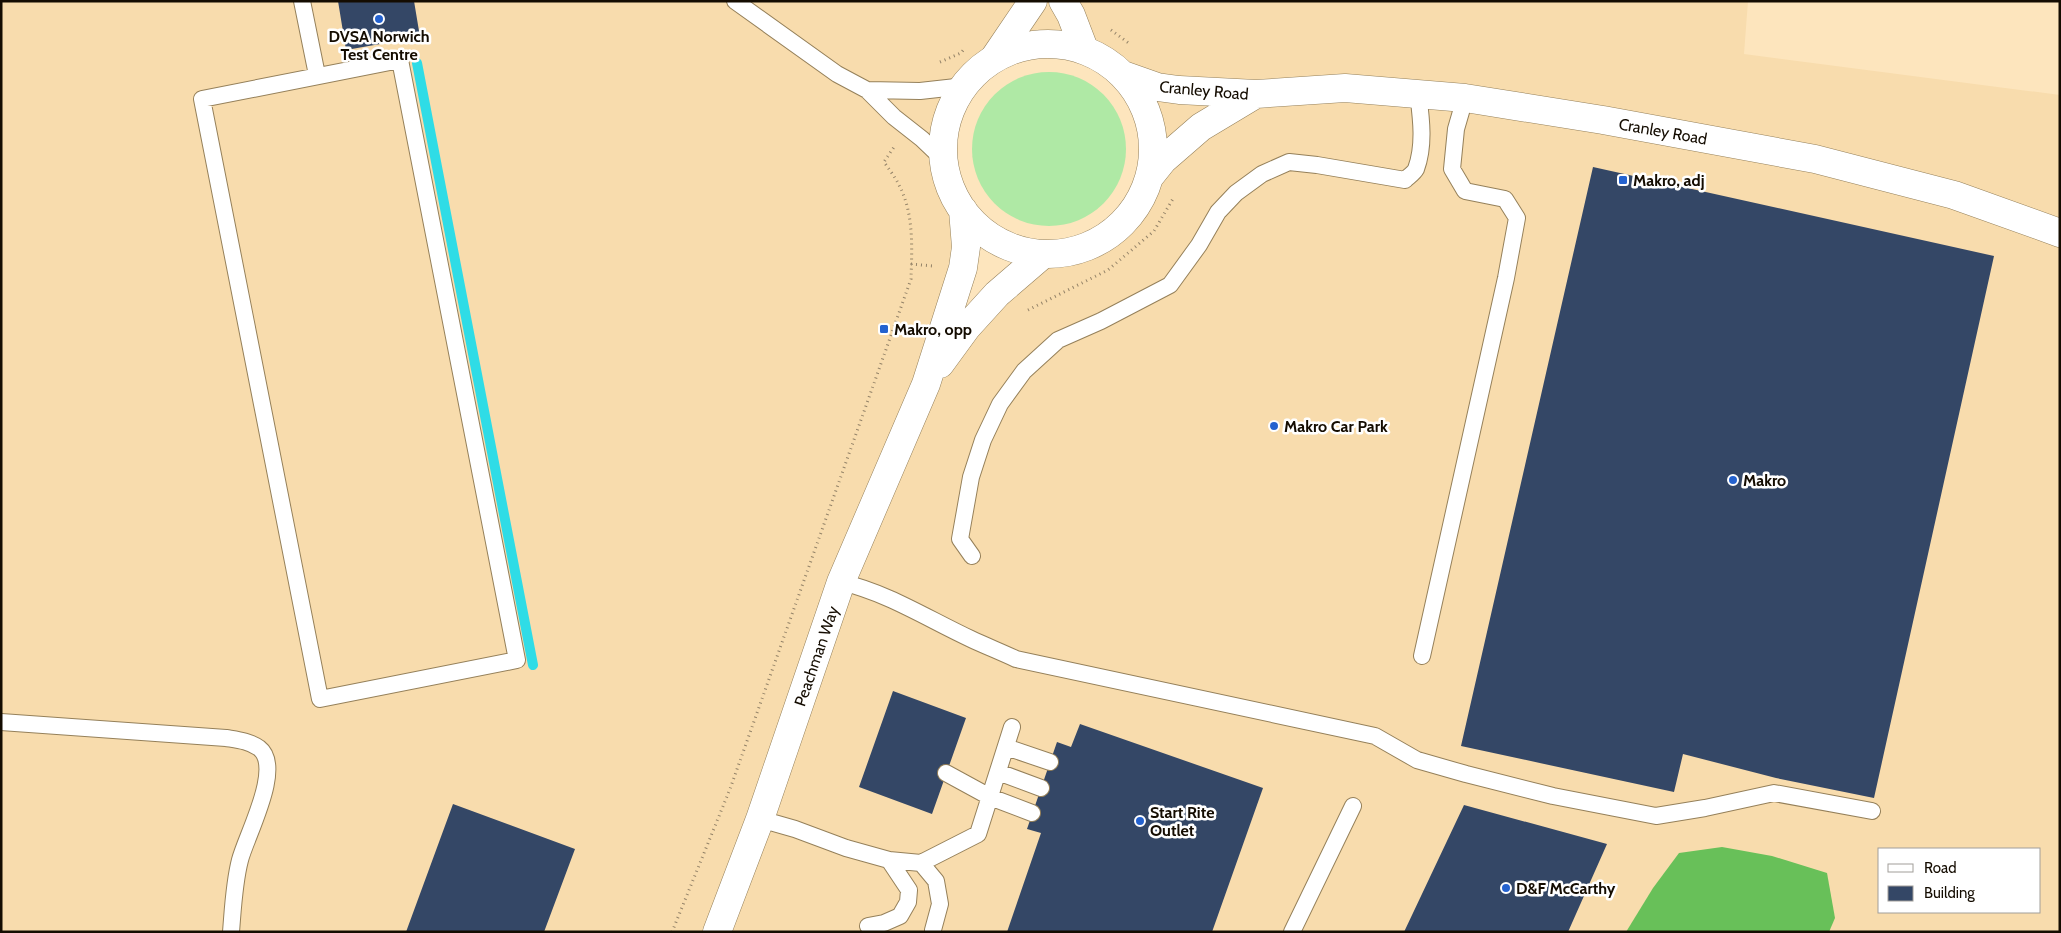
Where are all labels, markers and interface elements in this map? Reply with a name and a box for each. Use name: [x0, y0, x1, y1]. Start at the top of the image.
marker: DVSA Norwich Test Centre: [373, 13, 385, 25]
place label: DVSA Norwich Test Centre: [328, 27, 430, 64]
street label: Cranley Road: [1159, 77, 1249, 104]
street label: Cranley Road: [1617, 114, 1709, 149]
place label: Makro, adj: [1633, 171, 1704, 190]
marker: Makro, adj: [1617, 174, 1629, 186]
place label: Makro, opp: [894, 320, 972, 339]
marker: Makro, opp: [878, 323, 890, 335]
place label: Makro Car Park: [1284, 417, 1388, 436]
marker: Makro Car Park: [1268, 420, 1280, 432]
place label: Makro: [1743, 471, 1786, 490]
marker: Makro: [1727, 474, 1739, 486]
street label: Peachman Way: [790, 603, 843, 709]
place label: Start Rite Outlet: [1150, 803, 1214, 840]
marker: Start Rite Outlet: [1134, 815, 1146, 827]
legend: [1878, 848, 2041, 913]
text: Road: [1924, 859, 1957, 877]
place label: D&F McCarthy: [1516, 879, 1616, 898]
marker: D&F McCarthy: [1500, 882, 1512, 894]
text: Building: [1924, 884, 1975, 902]

